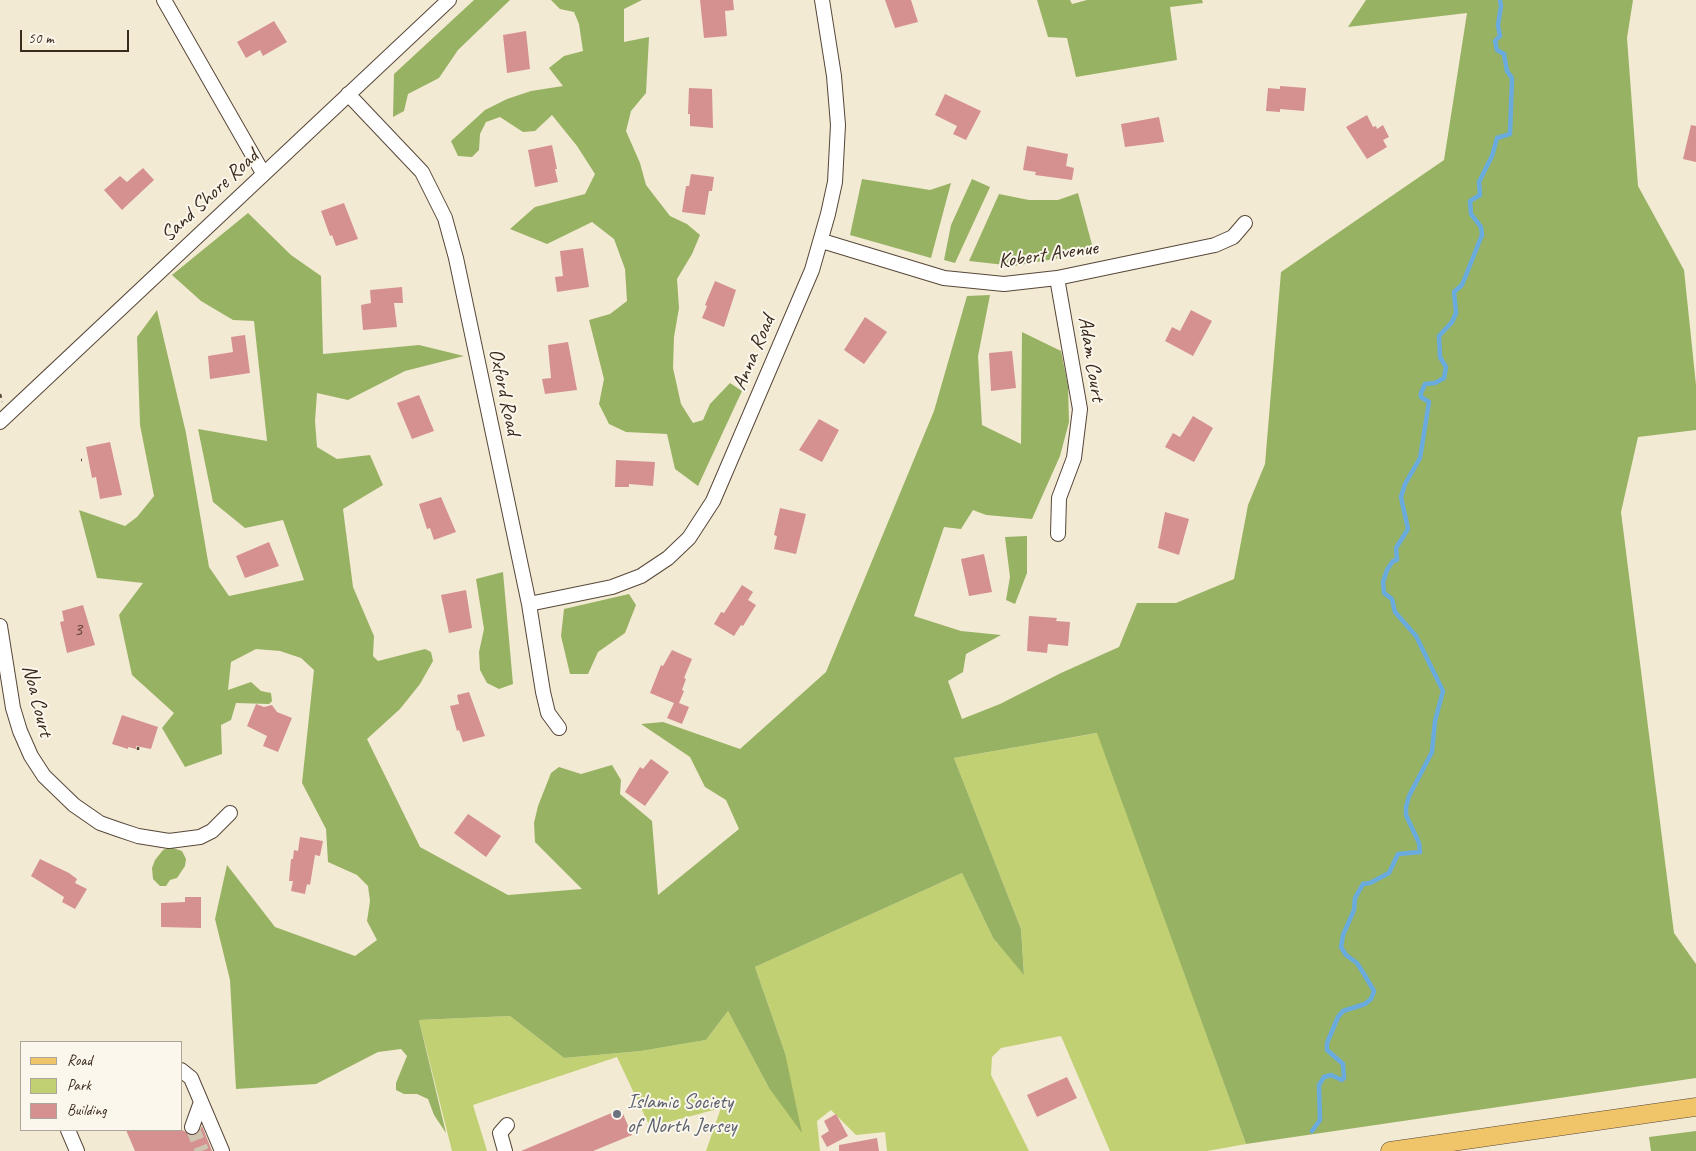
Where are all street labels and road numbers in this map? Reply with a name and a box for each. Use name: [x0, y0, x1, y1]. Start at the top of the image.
street label: Sand Shore Road: [156, 144, 264, 248]
street label: Kobert Avenue: [996, 236, 1100, 274]
street label: Anna Road: [727, 312, 781, 394]
street label: Adam Court: [1072, 315, 1110, 403]
street label: Oxford Road: [483, 346, 525, 438]
street label: Noa Court: [16, 662, 58, 740]

